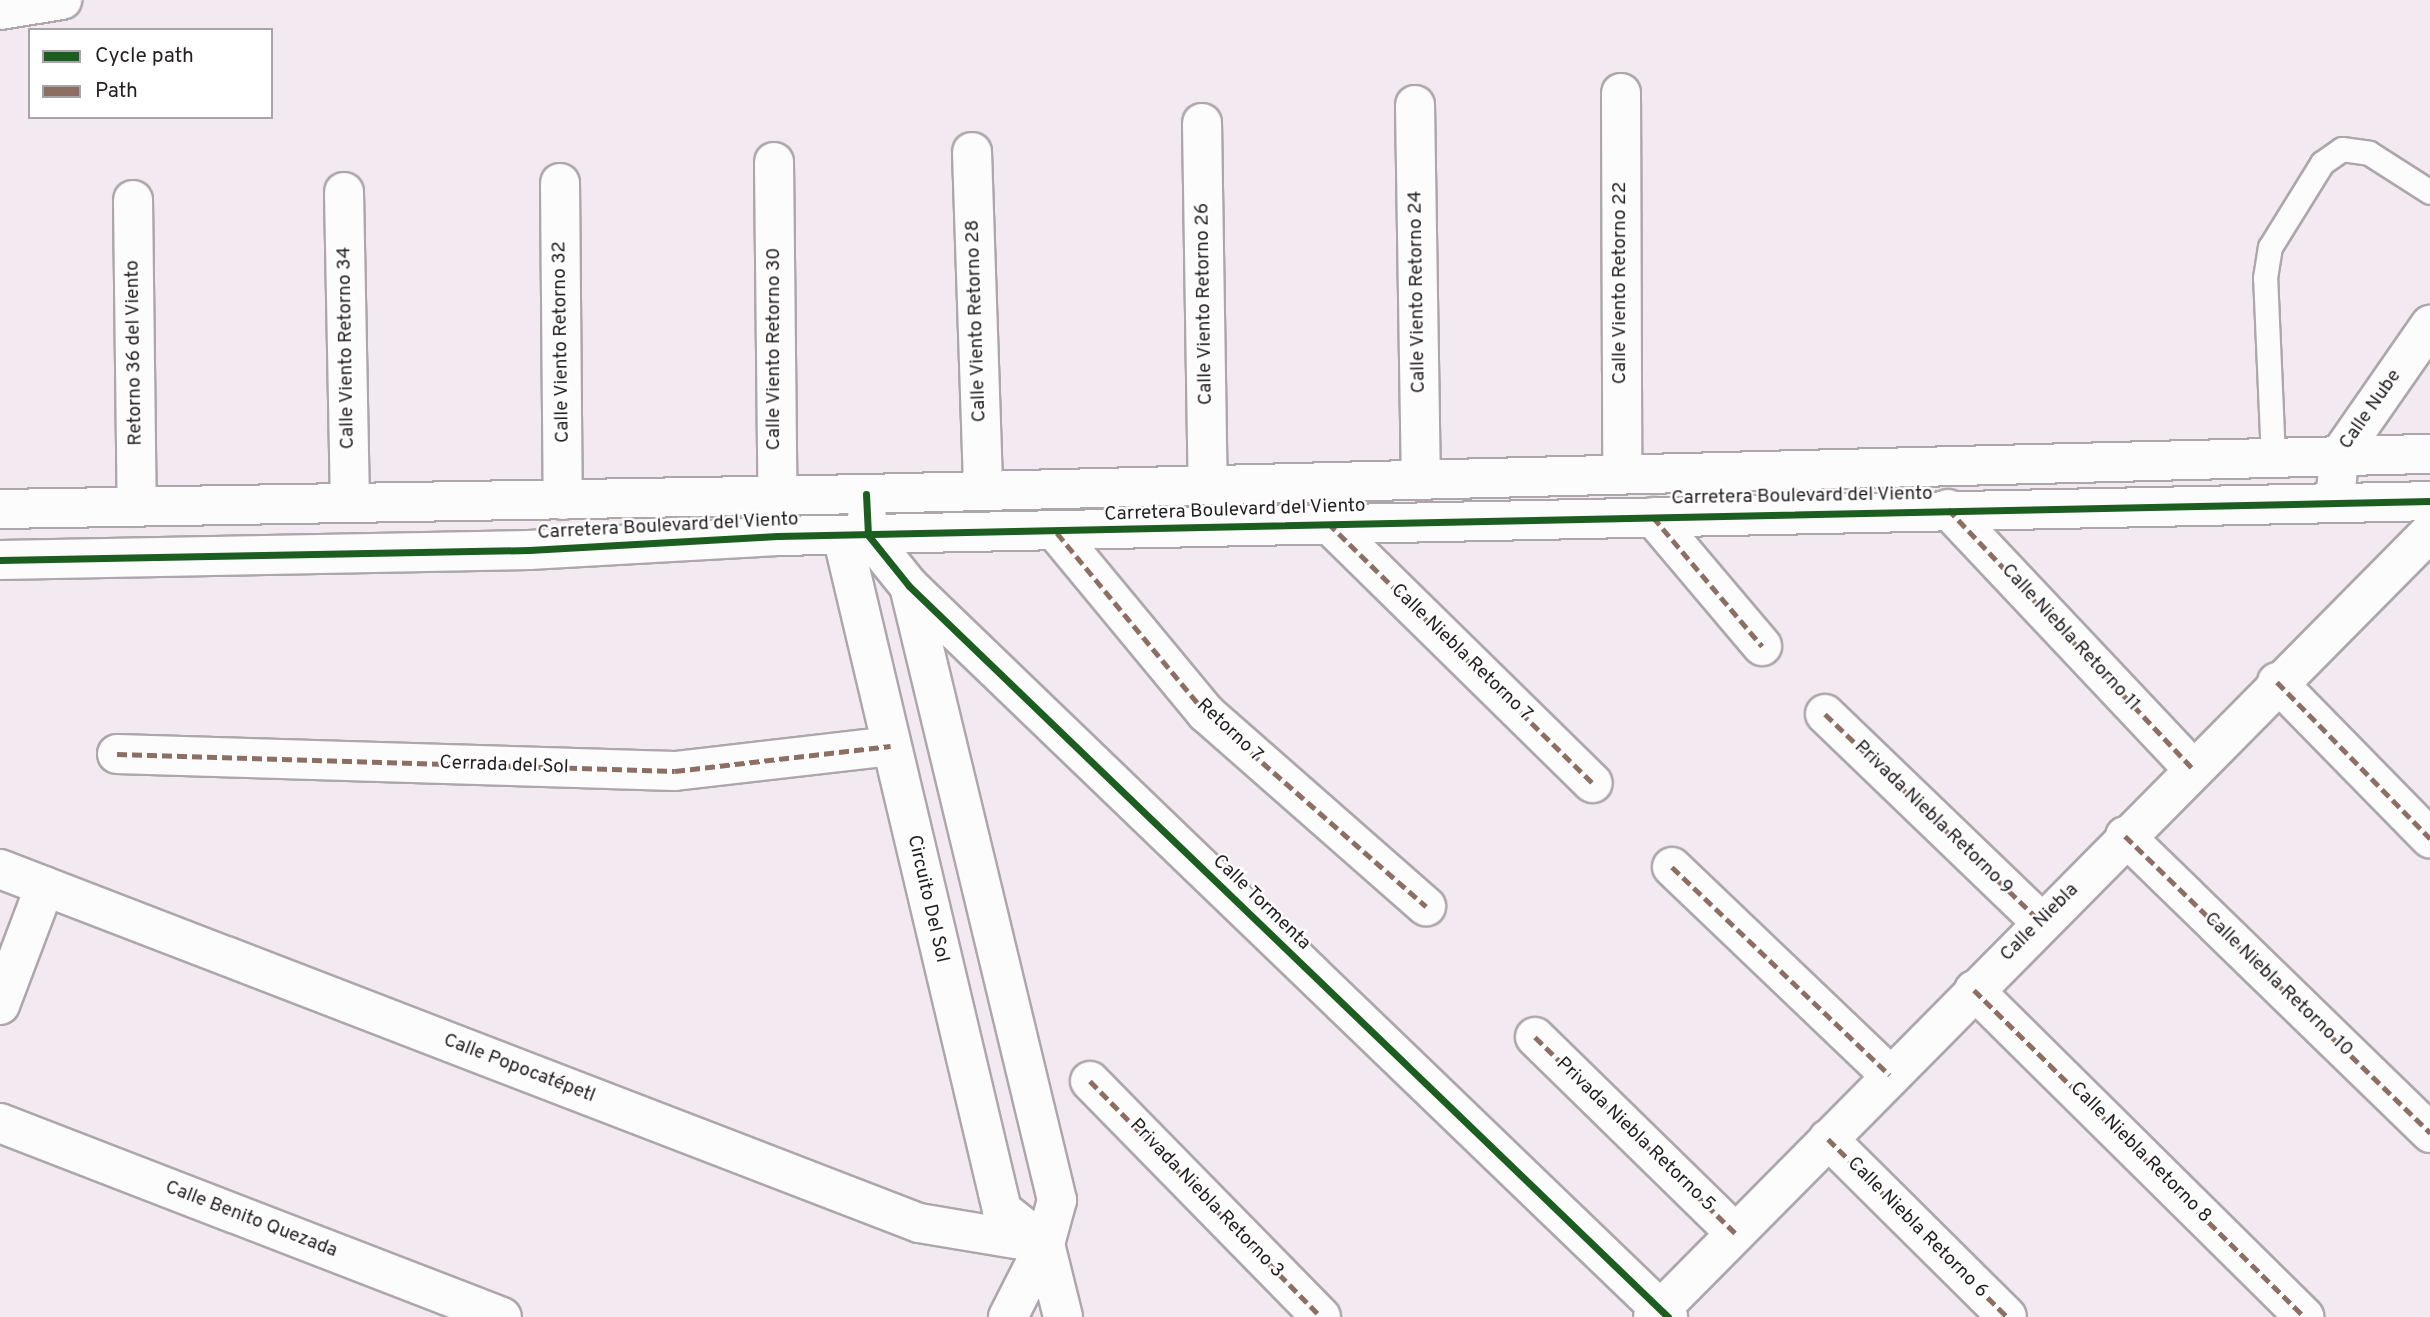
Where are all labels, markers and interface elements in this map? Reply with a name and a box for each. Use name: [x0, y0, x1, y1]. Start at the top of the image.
legend: [28, 28, 273, 119]
text: Cycle path: [95, 43, 194, 70]
text: Path: [95, 78, 138, 105]
street label: Calle Viento Retorno 22: [1610, 181, 1632, 385]
street label: Calle Viento Retorno 24: [1405, 190, 1431, 394]
street label: Calle Viento Retorno 26: [1192, 202, 1218, 406]
street label: Calle Viento Retorno 28: [962, 219, 992, 423]
street label: Calle Viento Retorno 32: [549, 240, 575, 444]
street label: Calle Viento Retorno 34: [334, 246, 360, 450]
street label: Calle Viento Retorno 30: [764, 247, 786, 451]
street label: Retorno 36 del Viento: [122, 260, 148, 446]
street label: Calle Nube: [2335, 366, 2407, 454]
street label: Carretera Boulevard del Viento: [1671, 483, 1933, 511]
street label: Carretera Boulevard del Viento: [1104, 495, 1366, 527]
street label: Carretera Boulevard del Viento: [537, 509, 799, 545]
street label: Calle Niebla Retorno 11: [1996, 560, 2144, 716]
street label: Calle Niebla Retorno 7: [1385, 579, 1537, 727]
street label: Retorno 7: [1191, 694, 1267, 768]
street label: Privada Niebla Retorno 9: [1849, 736, 2017, 900]
street label: Cerrada del Sol: [439, 752, 569, 780]
street label: Circuito Del Sol: [901, 833, 953, 965]
street label: Calle Tormenta: [1207, 850, 1315, 956]
street label: Calle Niebla: [1996, 879, 2084, 967]
street label: Calle Niebla Retorno 10: [2199, 908, 2357, 1062]
street label: Calle Popocatépetl: [440, 1030, 598, 1108]
street label: Privada Niebla Retorno 5: [1551, 1053, 1719, 1217]
street label: Calle Niebla Retorno 8: [2065, 1078, 2215, 1228]
street label: Privada Niebla Retorno 3: [1124, 1115, 1288, 1283]
street label: Calle Niebla Retorno 6: [1842, 1153, 1992, 1303]
street label: Calle Benito Quezada: [162, 1177, 340, 1263]

